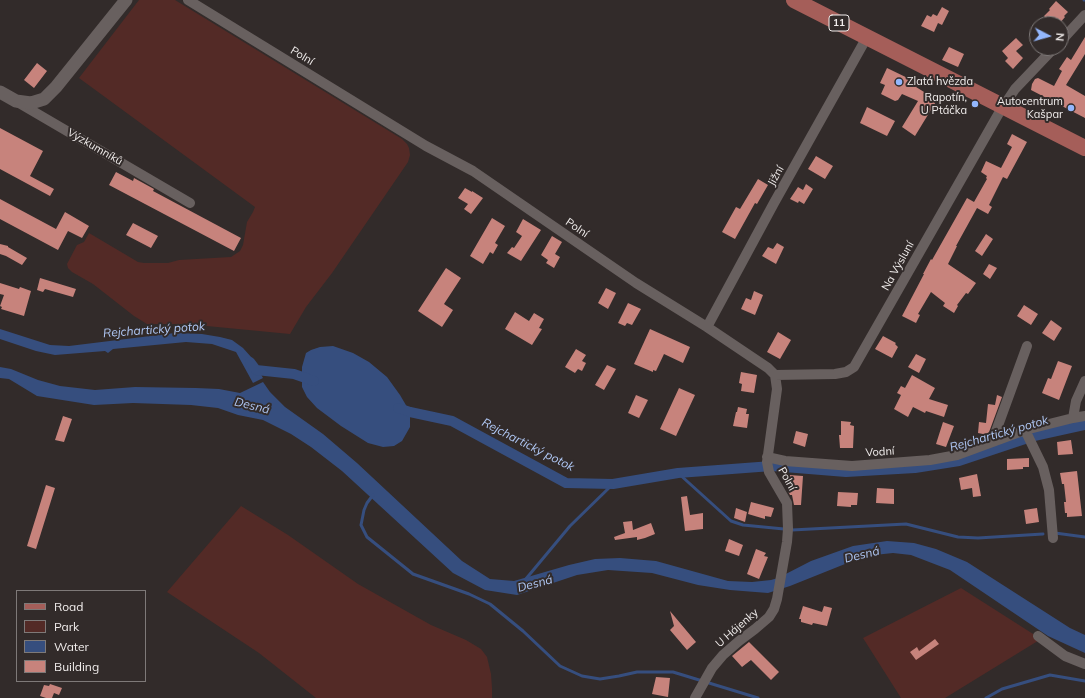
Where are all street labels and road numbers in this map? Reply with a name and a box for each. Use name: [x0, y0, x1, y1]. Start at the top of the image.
road number: 11: [829, 15, 849, 31]
street label: Polní: [288, 44, 316, 68]
street label: Výzkumníků: [65, 126, 125, 168]
street label: Jižní: [765, 164, 787, 188]
street label: Polní: [563, 216, 591, 240]
street label: Na Výsluní: [879, 239, 917, 293]
street label: Vodní: [865, 444, 895, 460]
street label: Polní: [775, 465, 799, 493]
street label: U Hájenky: [713, 606, 761, 650]

